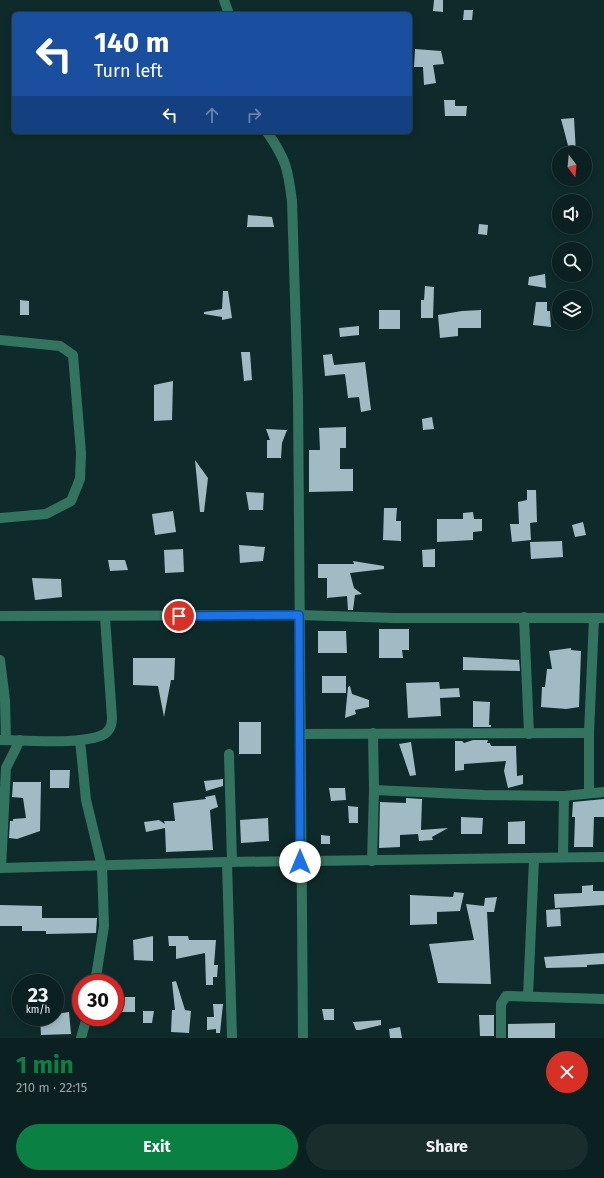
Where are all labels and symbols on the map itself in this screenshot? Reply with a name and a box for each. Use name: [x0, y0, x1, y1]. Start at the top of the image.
north arrow: [552, 146, 592, 186]
pin: [162, 599, 196, 633]
position arrow: [279, 841, 321, 883]
speed limit sign: 30: [72, 974, 124, 1026]

